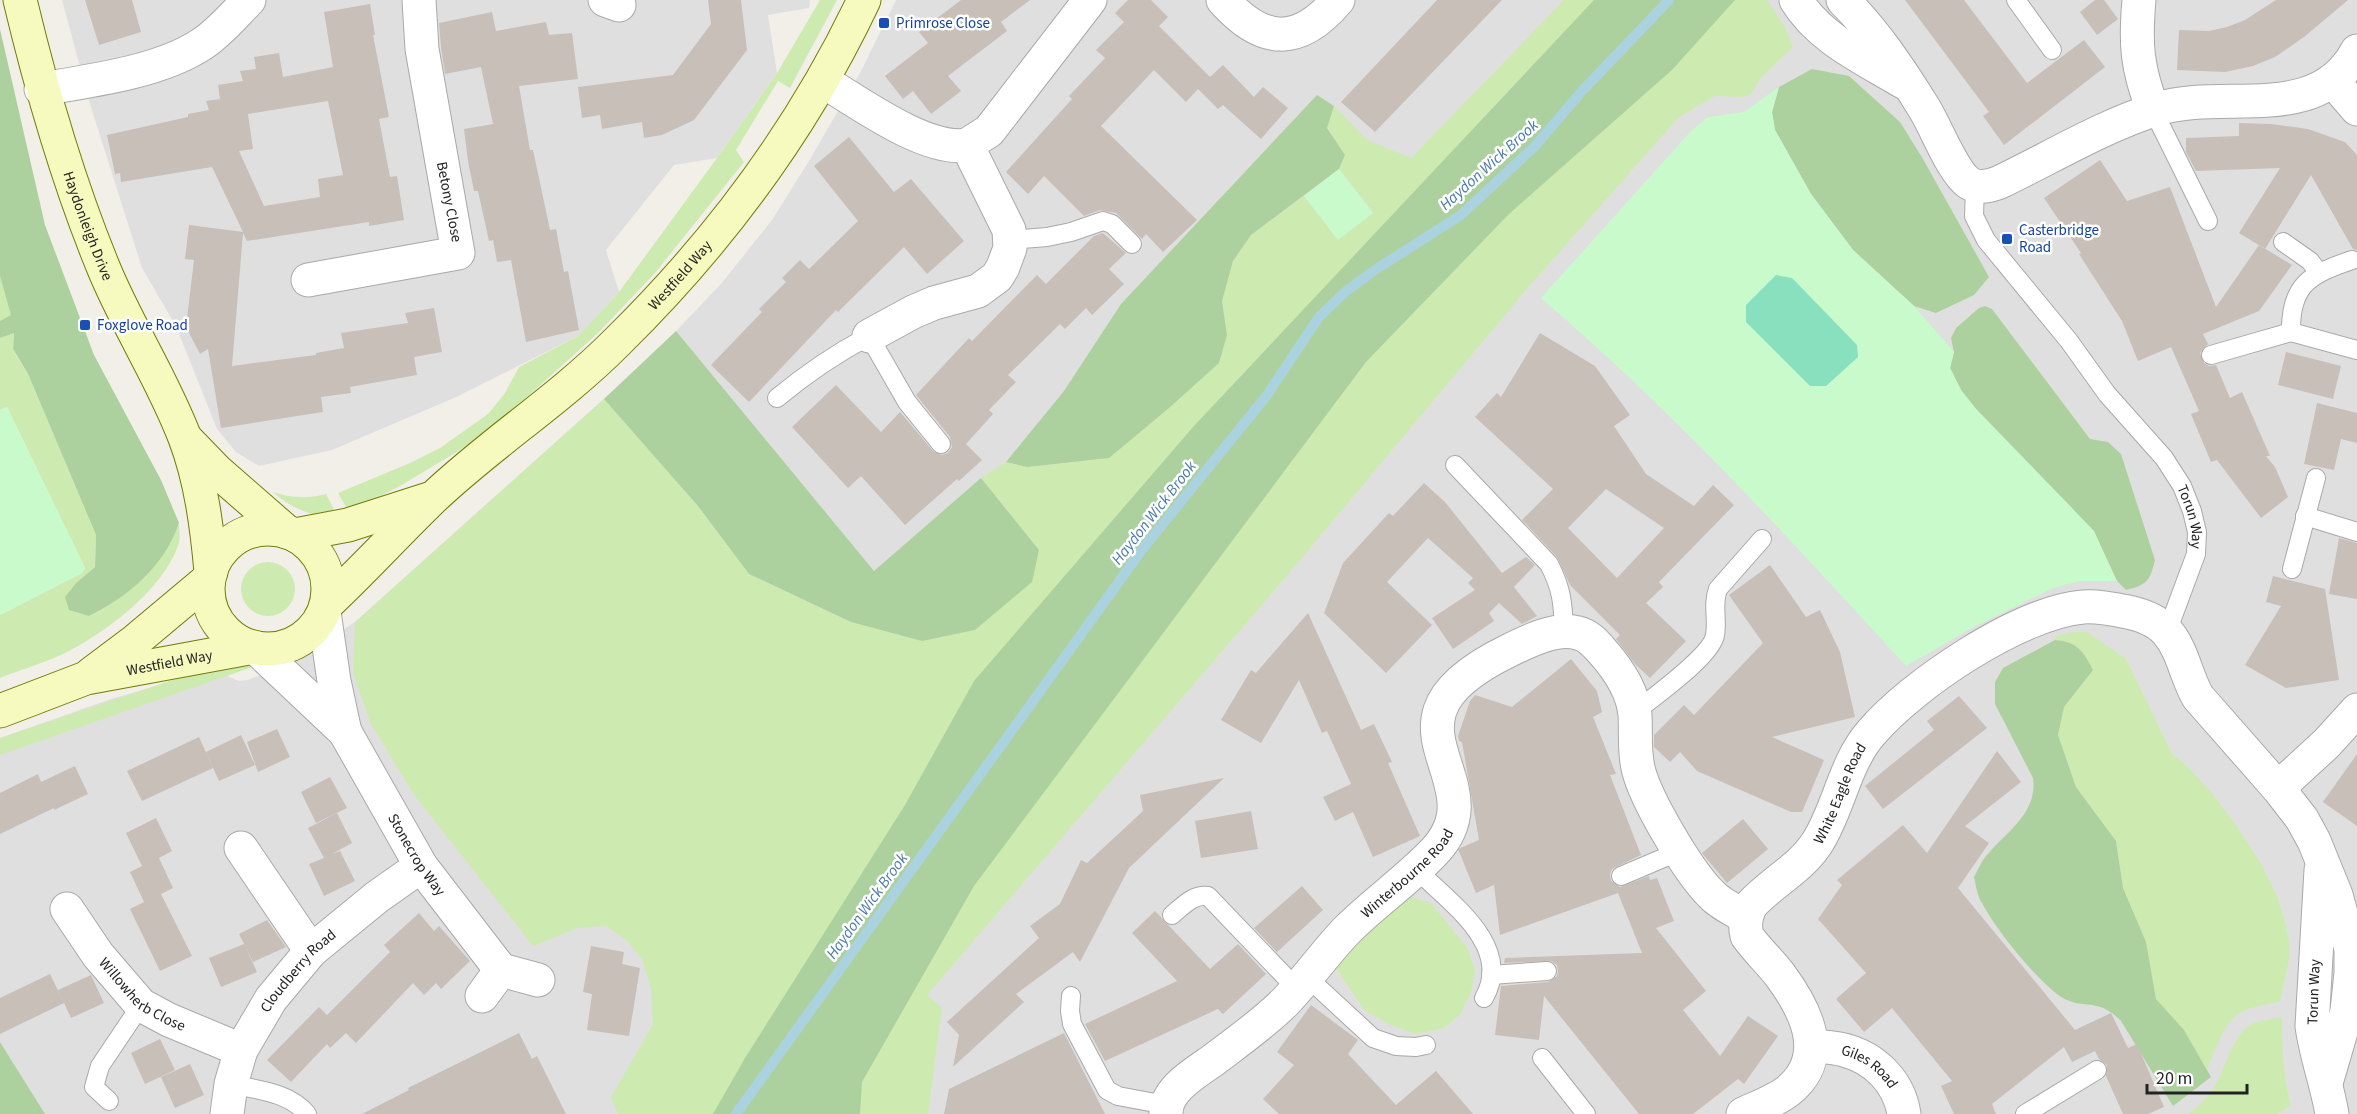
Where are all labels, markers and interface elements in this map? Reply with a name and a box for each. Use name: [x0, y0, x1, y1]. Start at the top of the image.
place label: Primrose Close: [896, 13, 990, 34]
marker: Primrose Close: [877, 16, 891, 30]
water label: Haydon Wick Brook: [1435, 114, 1544, 215]
street label: Betony Close: [431, 160, 467, 244]
street label: Haydonleigh Drive: [58, 168, 118, 284]
place label: Casterbridge Road: [2019, 220, 2099, 258]
marker: Casterbridge Road: [2000, 232, 2014, 246]
street label: Westfield Way: [643, 236, 717, 315]
place label: Foxglove Road: [97, 315, 188, 336]
marker: Foxglove Road: [78, 318, 92, 332]
water label: Haydon Wick Brook: [1106, 456, 1202, 569]
street label: Torun Way: [2172, 481, 2208, 549]
street label: Westfield Way: [125, 644, 214, 681]
street label: White Eagle Road: [1808, 739, 1871, 848]
street label: Stonecrop Way: [383, 810, 451, 900]
street label: Winterbourne Road: [1356, 825, 1459, 923]
water label: Haydon Wick Brook: [821, 848, 913, 964]
street label: Cloudberry Road: [255, 924, 341, 1016]
street label: Willowherb Close: [94, 953, 189, 1036]
street label: Torun Way: [2302, 959, 2326, 1025]
street label: Giles Road: [1839, 1039, 1903, 1092]
scale bar: [2147, 1057, 2248, 1095]
text: 20 m: [2156, 1066, 2192, 1091]

